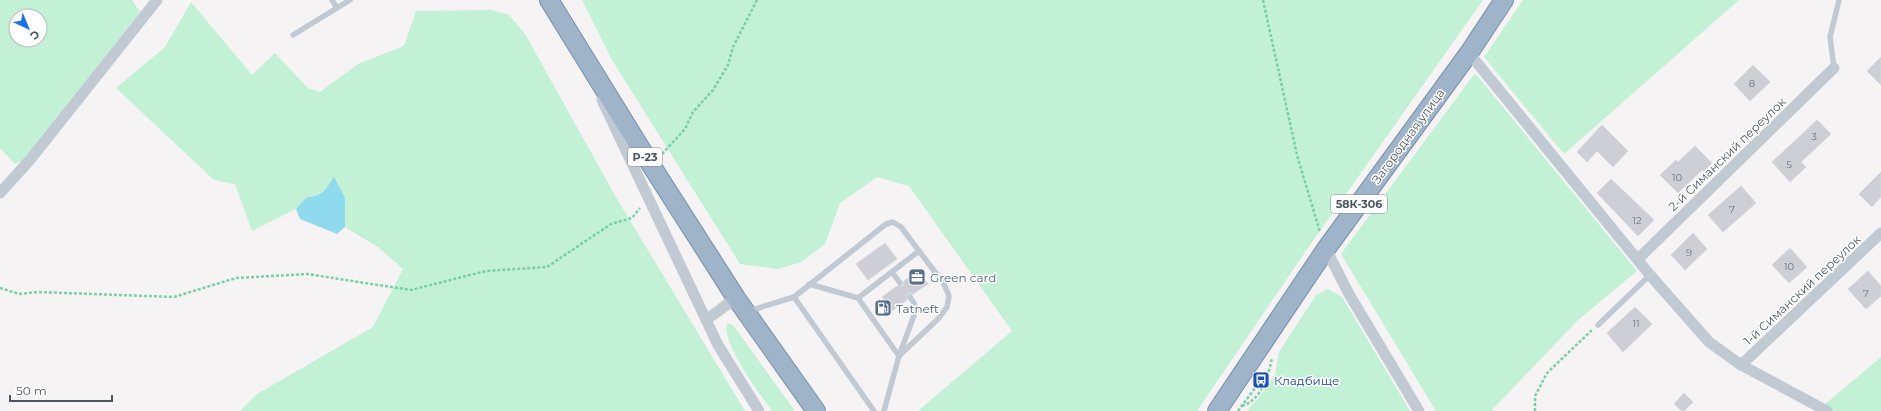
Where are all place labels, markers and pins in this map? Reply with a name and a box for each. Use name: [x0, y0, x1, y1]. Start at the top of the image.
office icon: Green card: [907, 267, 927, 287]
place label: Green card: [930, 270, 996, 285]
fuel station icon: Tatneft: [873, 298, 893, 318]
place label: Tatneft: [896, 301, 939, 316]
bus stop icon: Кладбище: [1251, 370, 1271, 390]
place label: Кладбище: [1274, 373, 1339, 388]

